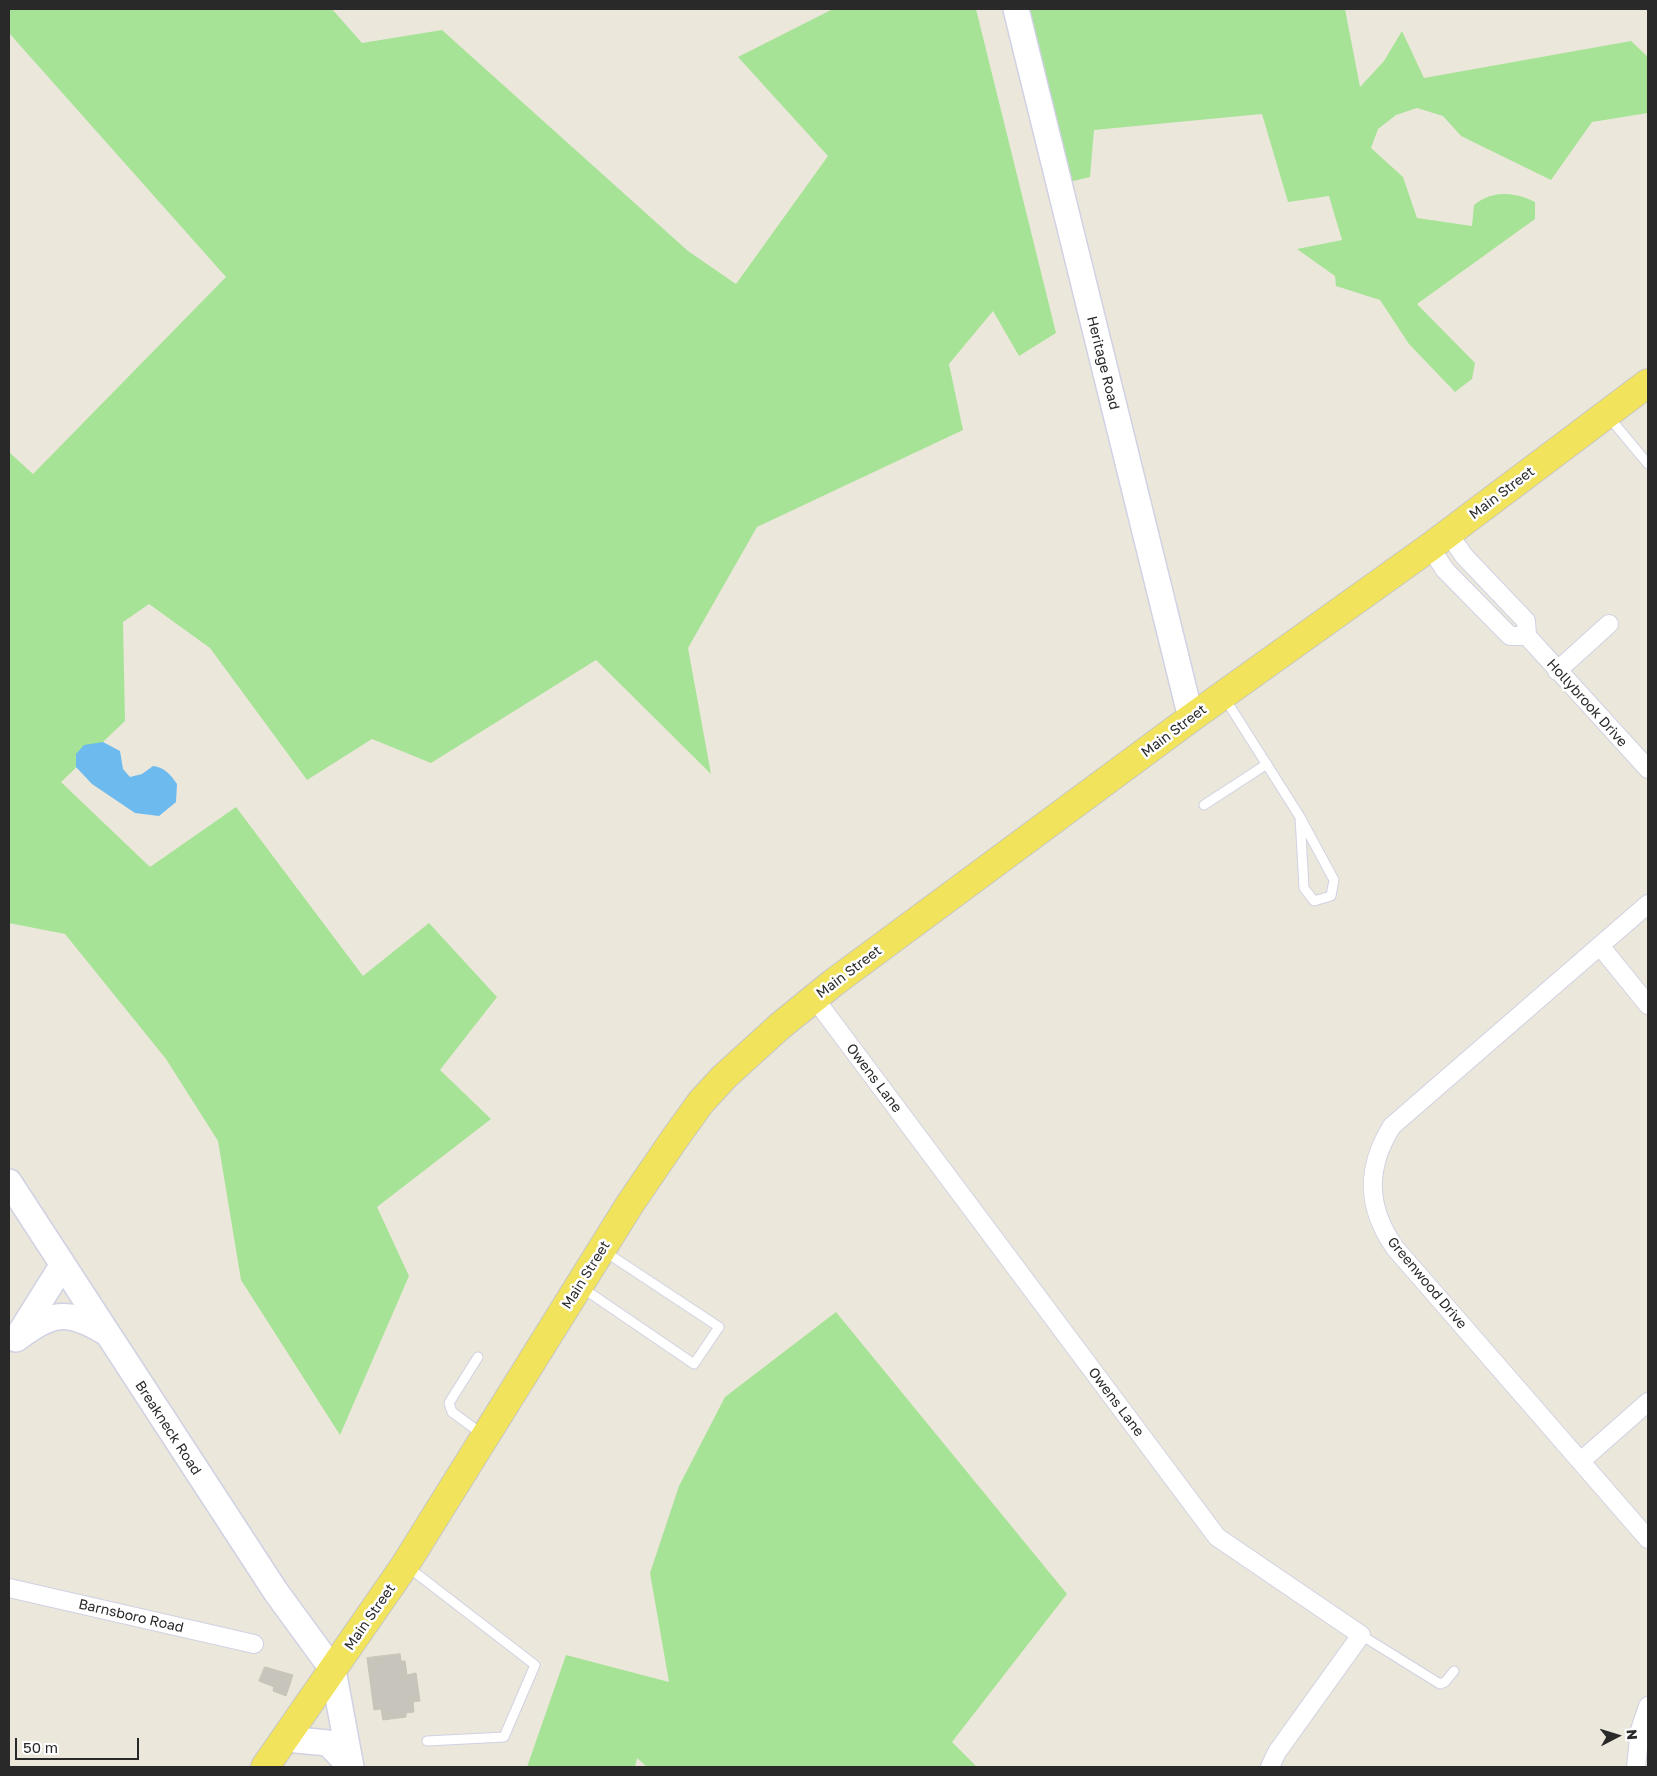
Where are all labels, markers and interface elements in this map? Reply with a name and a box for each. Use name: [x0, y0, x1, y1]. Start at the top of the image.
street label: Heritage Road: [1083, 314, 1123, 412]
street label: Main Street: [1466, 463, 1538, 523]
street label: Hollybrook Drive: [1543, 656, 1631, 750]
street label: Main Street: [1138, 701, 1210, 761]
street label: Main Street: [813, 942, 885, 1002]
street label: Owens Lane: [843, 1040, 905, 1116]
street label: Greenwood Drive: [1384, 1234, 1470, 1332]
street label: Main Street: [558, 1238, 614, 1312]
street label: Owens Lane: [1085, 1364, 1147, 1440]
street label: Breakneck Road: [131, 1378, 205, 1478]
street label: Main Street: [341, 1581, 399, 1653]
street label: Barnsboro Road: [77, 1596, 185, 1636]
north arrow: [1592, 1711, 1642, 1761]
scale bar: [18, 1728, 141, 1760]
text: N: [1624, 1729, 1641, 1741]
text: 50 m: [23, 1738, 58, 1756]

